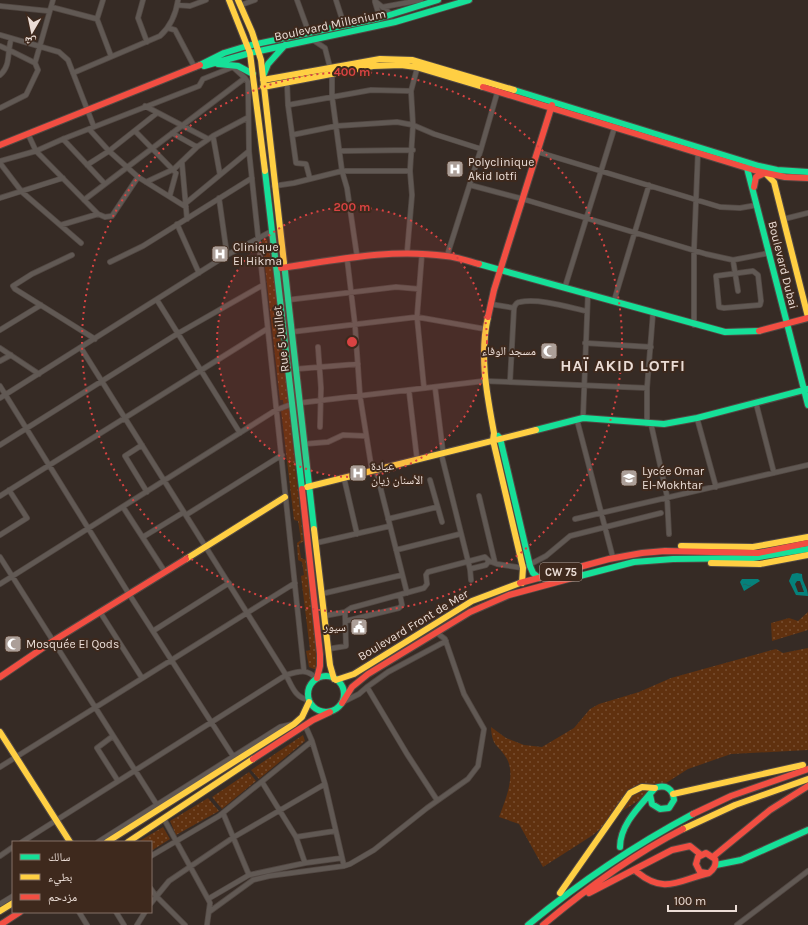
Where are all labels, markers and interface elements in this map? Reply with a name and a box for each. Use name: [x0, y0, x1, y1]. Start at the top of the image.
street label: Boulevard Millenium: [273, 6, 387, 44]
north arrow: [12, 12, 52, 52]
text: ش: [23, 33, 37, 49]
text: 400 m: [334, 65, 370, 79]
place label: Polyclinique Akid lotfi: [468, 155, 535, 183]
hospital icon: Polyclinique Akid lotfi: [445, 159, 465, 179]
text: 200 m: [334, 200, 370, 214]
street label: Boulevard Dubai: [765, 220, 801, 310]
place label: Clinique El Hikma: [233, 240, 282, 268]
hospital icon: Clinique El Hikma: [210, 244, 230, 264]
street label: Rue 5 Juillet: [270, 305, 292, 373]
centre of rings: [345, 335, 359, 349]
mosque icon: مسجد الوفاء: [539, 341, 559, 361]
place label: مسجد الوفاء: [482, 344, 536, 358]
district label: HAÏ AKID LOTFI: [560, 356, 686, 375]
place label: عيادة الأسنان زيان: [371, 459, 423, 487]
hospital icon: عيادة الأسنان زيان: [348, 463, 368, 483]
place label: Lycée Omar El-Mokhtar: [642, 464, 705, 492]
school or university icon: Lycée Omar El-Mokhtar: [619, 468, 639, 488]
road number: CW 75: [540, 563, 582, 581]
street label: Boulevard Front de Mer: [355, 586, 471, 664]
public building icon: سيور: [349, 617, 369, 637]
place label: سيور: [323, 620, 346, 634]
mosque icon: Mosquée El Qods: [3, 634, 23, 654]
place label: Mosquée El Qods: [26, 637, 119, 651]
legend: [12, 841, 152, 913]
text: سالك: [48, 850, 70, 864]
text: بطيء: [48, 870, 72, 887]
scale bar: [668, 887, 736, 913]
text: مزدحم: [48, 890, 77, 905]
text: 100 m: [674, 894, 706, 908]

